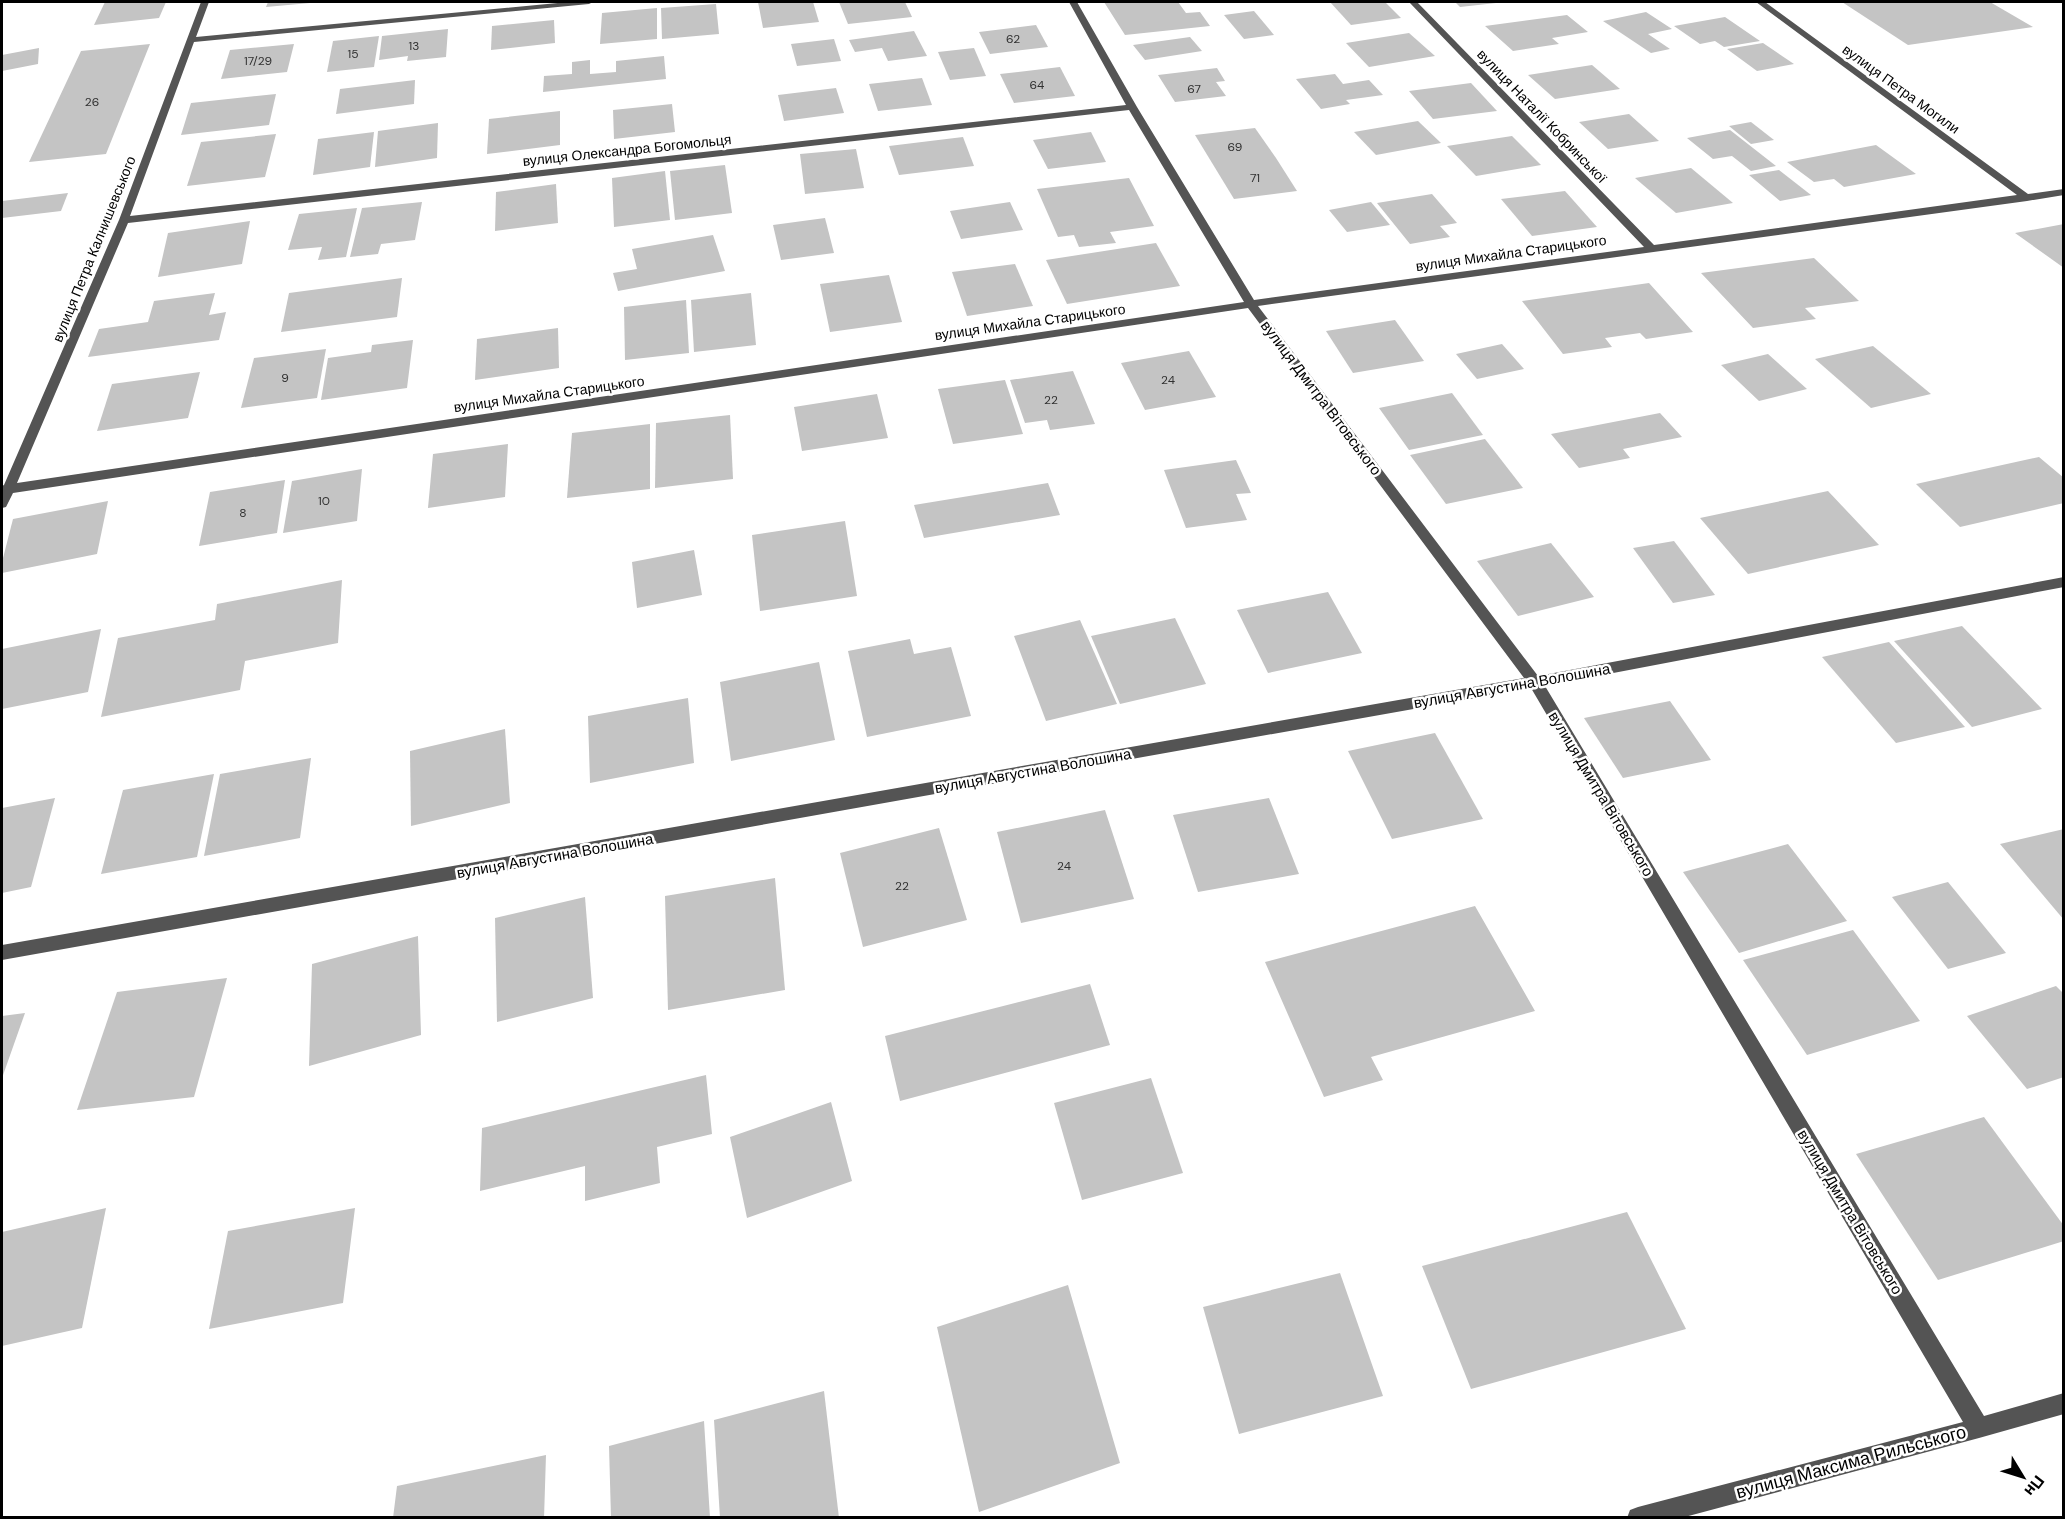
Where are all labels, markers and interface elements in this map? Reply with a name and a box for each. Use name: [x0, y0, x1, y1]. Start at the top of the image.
house number: 62: [1006, 31, 1020, 47]
house number: 13: [409, 38, 419, 54]
street label: вулиця Петра Могили: [1839, 40, 1963, 138]
street label: вулиця Наталії Кобринської: [1473, 45, 1611, 187]
house number: 15: [347, 46, 359, 62]
house number: 17/29: [244, 53, 272, 69]
house number: 64: [1030, 77, 1044, 93]
house number: 67: [1187, 81, 1201, 97]
house number: 26: [85, 94, 99, 110]
street label: вулиця Олександра Богомольця: [522, 130, 732, 170]
house number: 69: [1228, 139, 1242, 155]
street label: вулиця Петра Калнишевського: [48, 153, 140, 345]
house number: 71: [1250, 170, 1260, 186]
street label: вулиця Михайла Старицького: [1414, 231, 1608, 275]
street label: вулиця Михайла Старицького: [933, 300, 1127, 344]
street label: вулиця Дмитра Вітовського: [1256, 316, 1386, 480]
house number: 9: [281, 370, 289, 386]
street label: вулиця Михайла Старицького: [452, 372, 646, 416]
house number: 24: [1161, 372, 1175, 388]
house number: 22: [1044, 392, 1058, 408]
house number: 10: [318, 493, 330, 509]
house number: 8: [239, 505, 247, 521]
street label: вулиця Августина Волошина: [1412, 659, 1612, 713]
street label: вулиця Дмитра Вітовського: [1544, 708, 1658, 880]
street label: вулиця Августина Волошина: [933, 744, 1133, 798]
street label: вулиця Августина Волошина: [455, 829, 655, 883]
house number: 24: [1057, 858, 1071, 874]
house number: 22: [895, 878, 909, 894]
street label: вулиця Дмитра Вітовського: [1793, 1126, 1907, 1298]
street label: вулиця Максима Рильського: [1733, 1420, 1969, 1504]
north arrow: [1993, 1447, 2053, 1507]
text: Пн: [2020, 1471, 2049, 1501]

